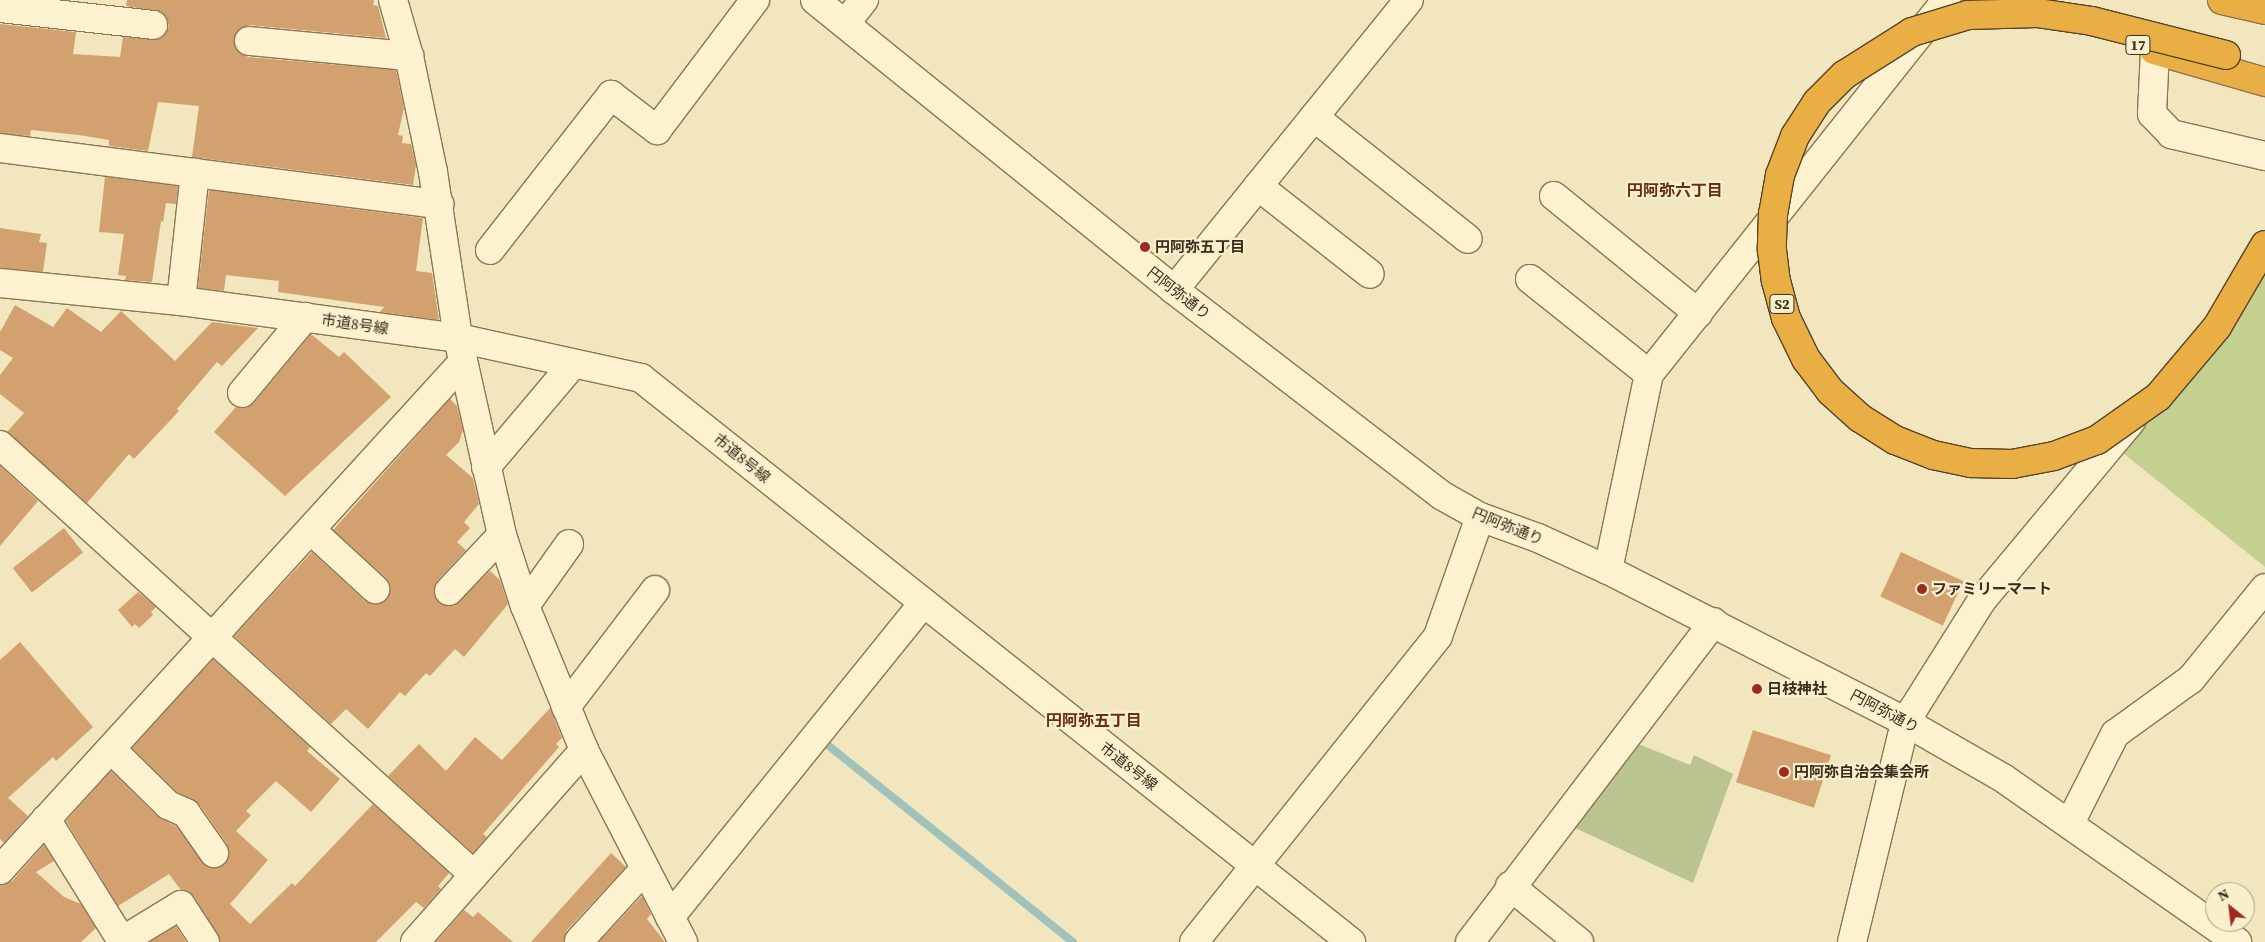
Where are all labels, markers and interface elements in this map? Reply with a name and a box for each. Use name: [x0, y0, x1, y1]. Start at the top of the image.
road number: 17: [2124, 34, 2152, 56]
district label: 円阿弥六丁目: [1627, 180, 1723, 200]
place label: 円阿弥五丁目: [1155, 238, 1245, 256]
marker: 円阿弥五丁目: [1139, 241, 1151, 253]
street label: 円阿弥通り: [1144, 263, 1214, 323]
road number: S2: [1768, 292, 1796, 316]
street label: 市道8号線: [320, 310, 390, 338]
street label: 市道8号線: [710, 430, 774, 486]
street label: 円阿弥通り: [1470, 504, 1546, 548]
place label: ファミリーマート: [1932, 580, 2052, 598]
marker: ファミリーマート: [1916, 583, 1928, 595]
place label: 日枝神社: [1767, 680, 1827, 698]
marker: 日枝神社: [1751, 683, 1763, 695]
street label: 円阿弥通り: [1848, 685, 1922, 737]
district label: 円阿弥五丁目: [1046, 710, 1142, 730]
street label: 市道8号線: [1097, 738, 1161, 794]
place label: 円阿弥自治会集会所: [1794, 763, 1929, 781]
marker: 円阿弥自治会集会所: [1778, 766, 1790, 778]
north arrow: [2205, 882, 2255, 932]
text: N: [2214, 884, 2233, 906]

